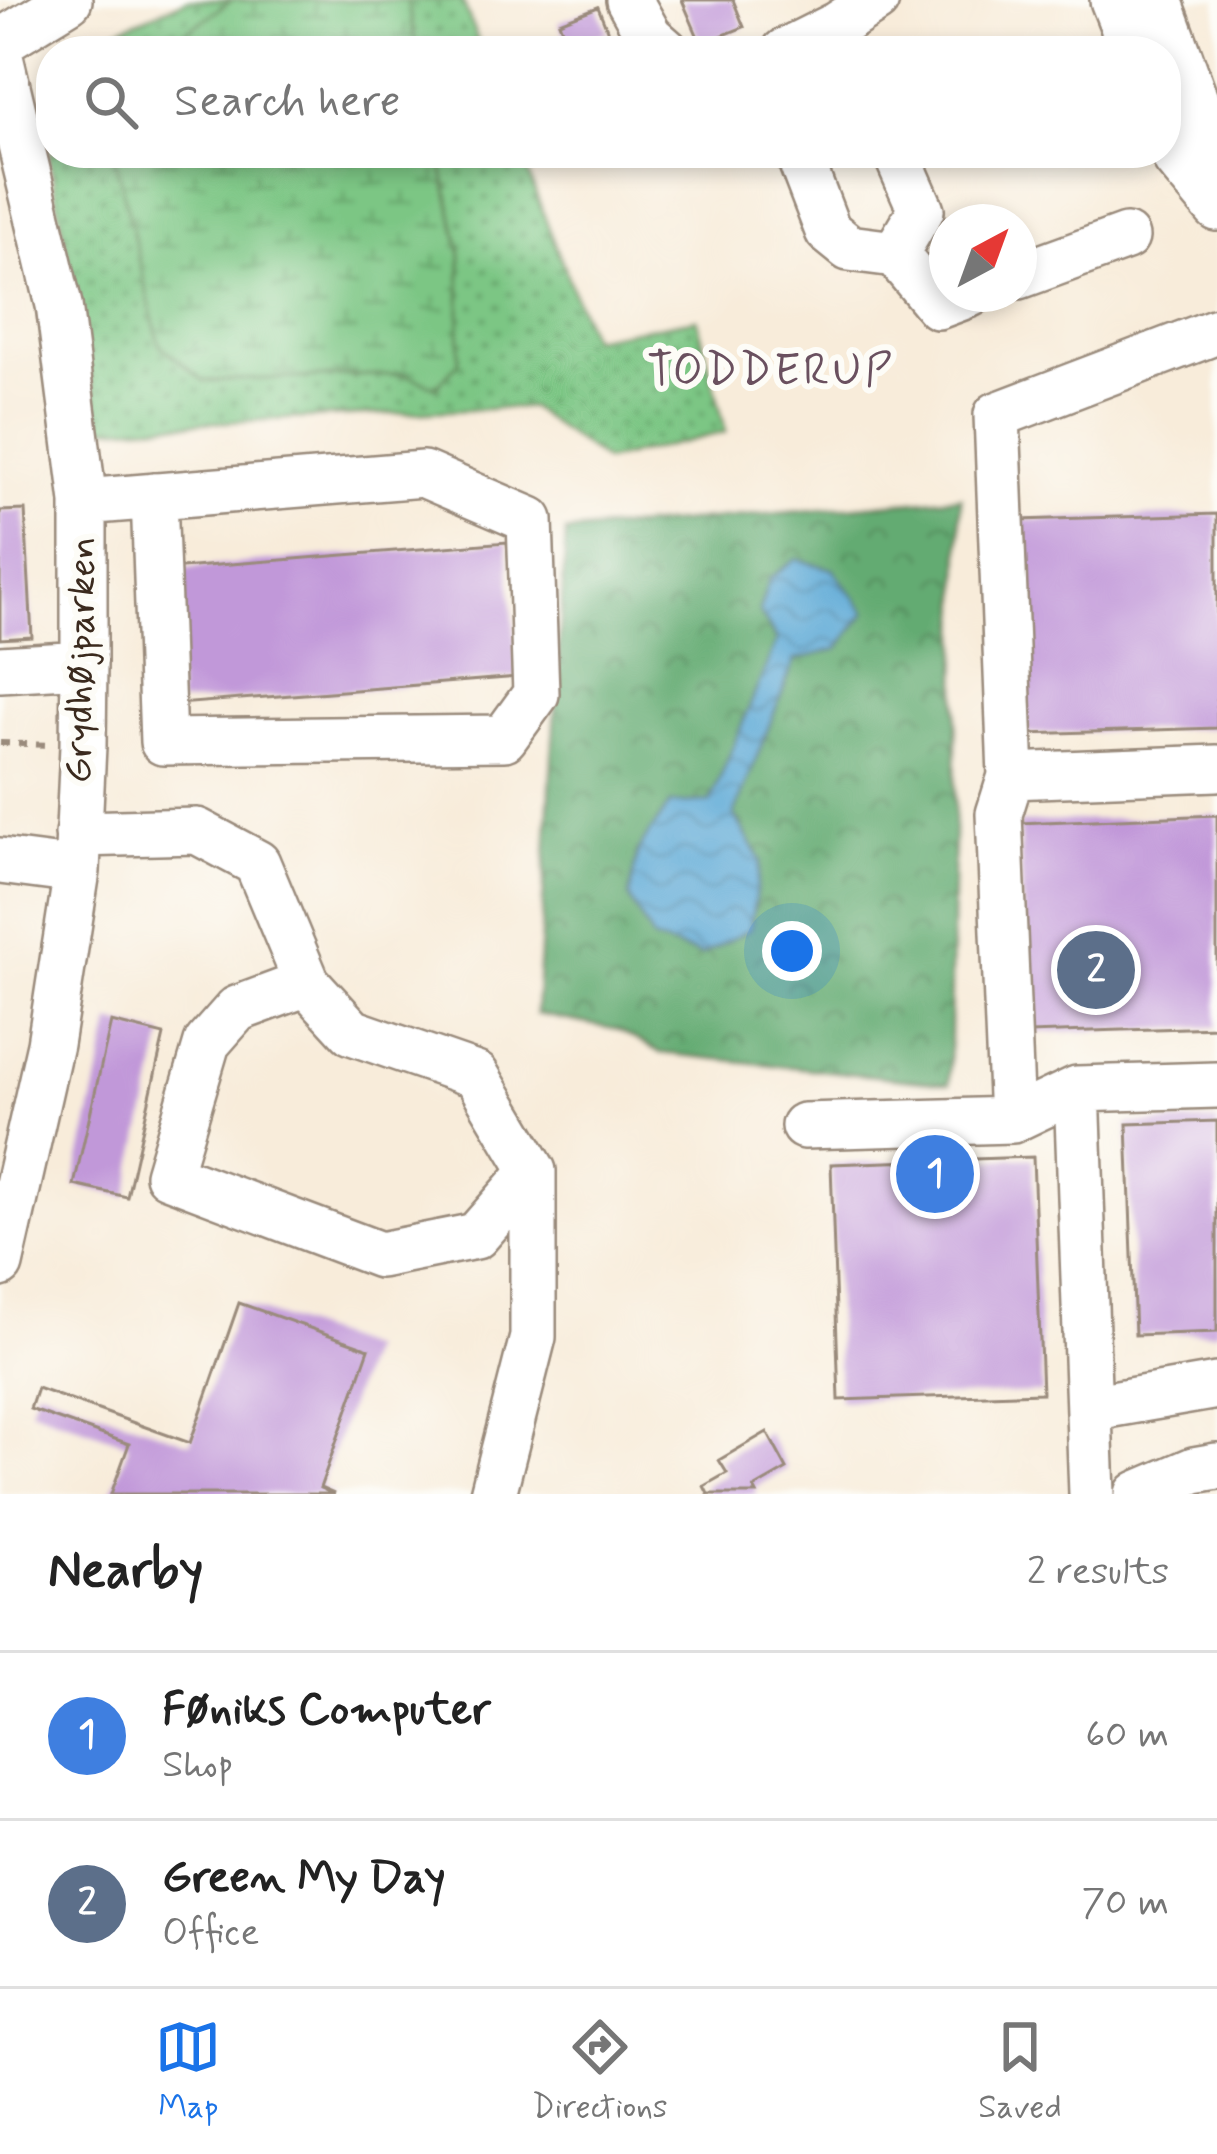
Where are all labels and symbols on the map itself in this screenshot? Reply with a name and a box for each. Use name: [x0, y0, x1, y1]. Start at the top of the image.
north arrow: [929, 204, 1037, 312]
district label: TODDERUP: [647, 342, 895, 401]
street label: Grydhøjparken: [54, 536, 110, 784]
your location: [762, 921, 822, 981]
pin: 2: [1057, 925, 1135, 1015]
pin: 1: [896, 1129, 974, 1219]

